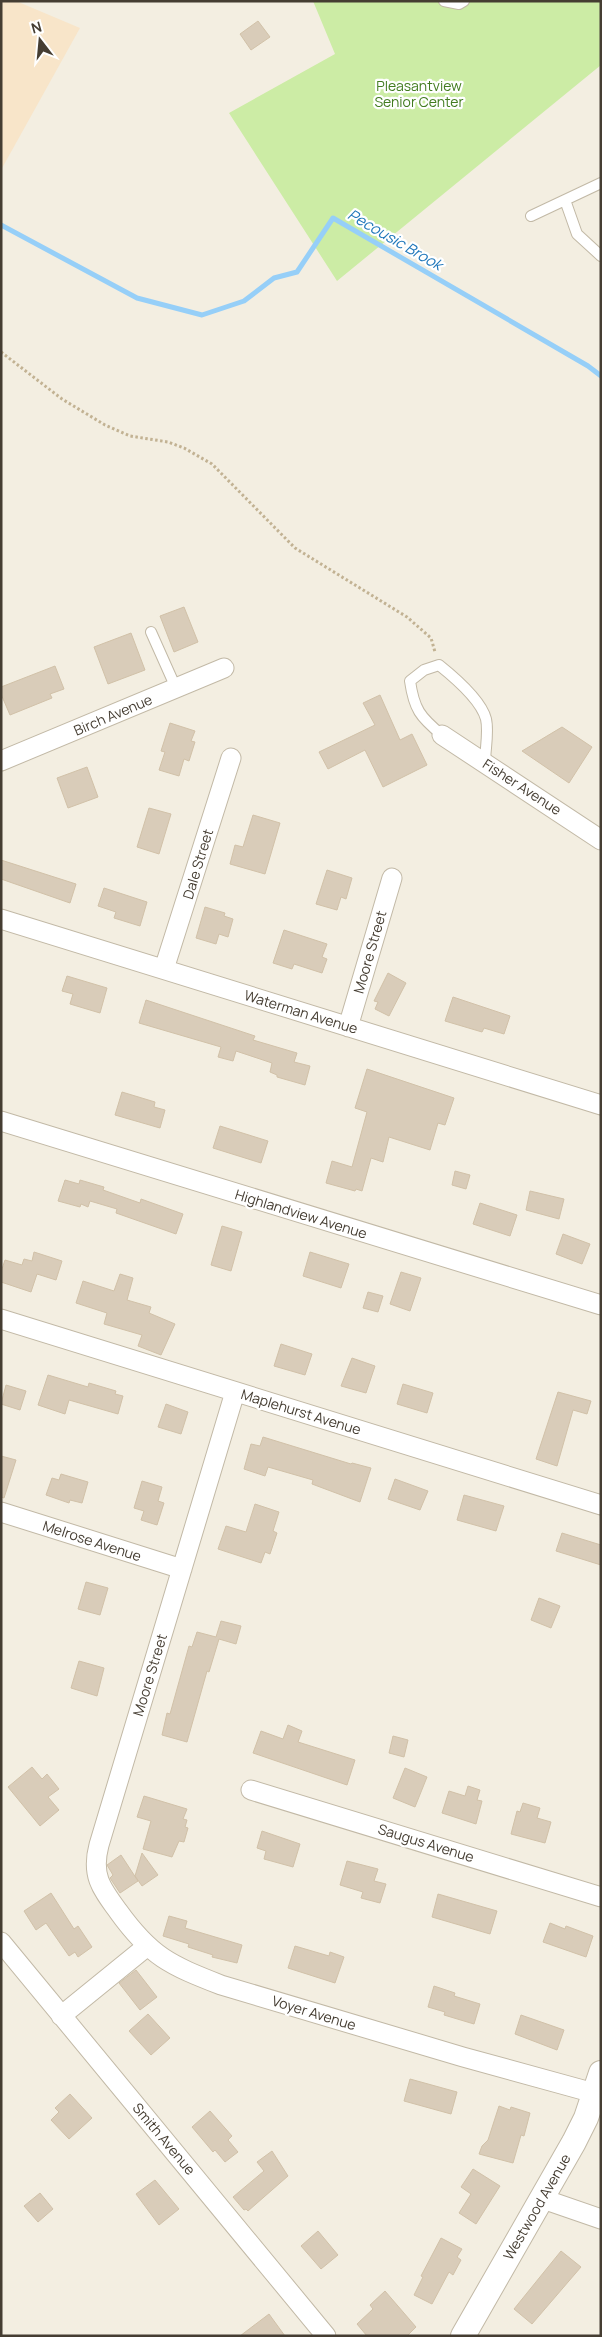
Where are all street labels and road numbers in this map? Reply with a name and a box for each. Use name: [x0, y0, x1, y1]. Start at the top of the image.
street label: Birch Avenue: [71, 689, 155, 740]
street label: Fisher Avenue: [479, 754, 565, 819]
street label: Dale Street: [178, 826, 217, 901]
street label: Moore Street: [349, 908, 391, 995]
street label: Waterman Avenue: [242, 985, 360, 1038]
street label: Highlandview Avenue: [233, 1184, 369, 1243]
street label: Maplehurst Avenue: [239, 1384, 363, 1439]
street label: Melrose Avenue: [40, 1516, 144, 1565]
street label: Moore Street: [128, 1631, 171, 1718]
street label: Saugus Avenue: [376, 1819, 476, 1866]
street label: Voyer Avenue: [270, 1991, 358, 2034]
street label: Smith Avenue: [129, 2099, 200, 2179]
street label: Westwood Avenue: [498, 2150, 575, 2263]

